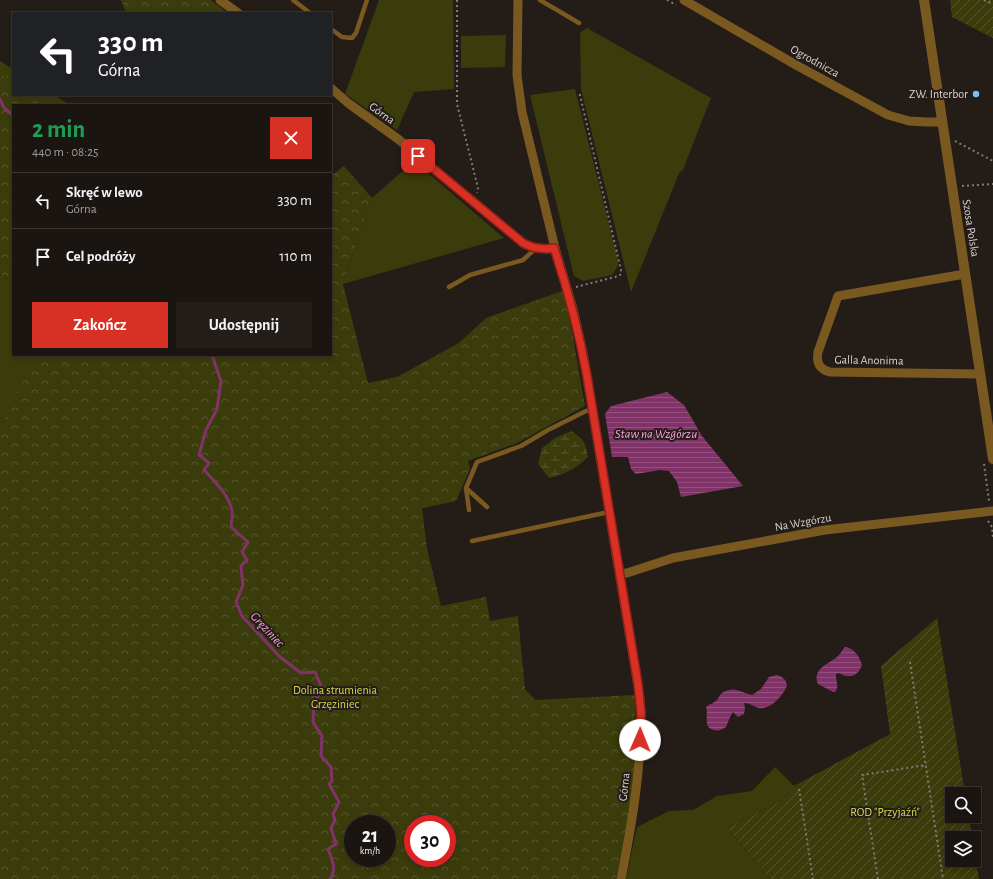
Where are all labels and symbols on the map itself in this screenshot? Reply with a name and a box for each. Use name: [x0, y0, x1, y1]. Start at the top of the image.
street label: Ogrodnicza: [789, 43, 842, 79]
place label: ZW. Interbor: [909, 88, 968, 100]
marker: ZW. Interbor: [971, 89, 981, 99]
street label: Górna: [367, 100, 397, 126]
pin: [401, 139, 435, 173]
street label: Szosa Polska: [961, 198, 982, 258]
street label: Galla Anonima: [834, 353, 904, 367]
water label: Staw na Wzgórzu: [615, 428, 697, 441]
street label: Na Wzgórzu: [774, 511, 832, 533]
water label: Gręziniec: [248, 610, 287, 651]
park label: Dolina strumienia Grzęziniec: [293, 684, 377, 710]
position arrow: [619, 719, 661, 761]
street label: Górna: [617, 772, 631, 802]
park label: ROD "Przyjaźń": [850, 806, 920, 819]
speed limit sign: 30: [404, 815, 456, 867]

